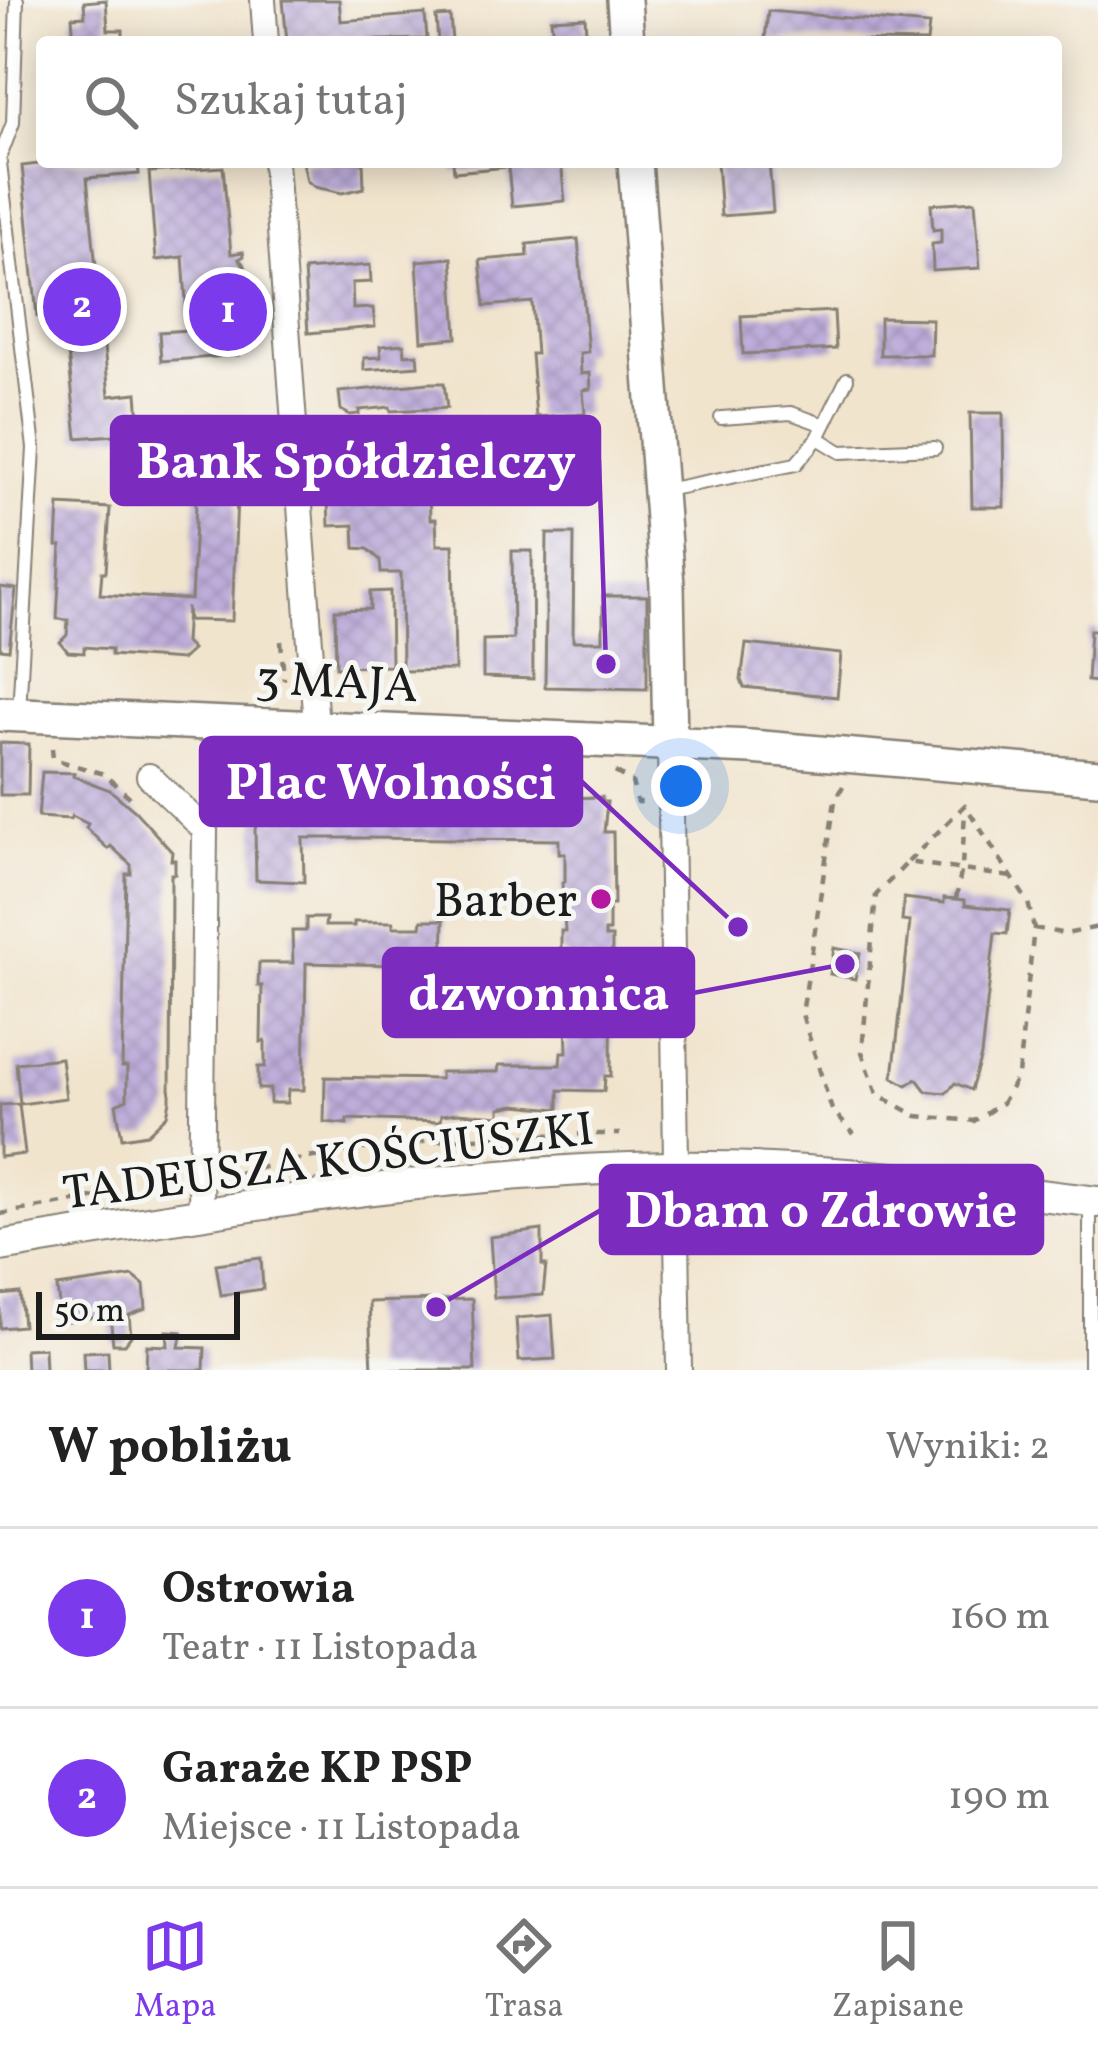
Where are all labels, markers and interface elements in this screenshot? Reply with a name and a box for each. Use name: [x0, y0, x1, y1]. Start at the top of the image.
search box: [36, 36, 1062, 168]
icon: search: [78, 69, 144, 135]
text: Szukaj tutaj: [174, 71, 408, 134]
pin: 2: [43, 262, 121, 352]
pin: 1: [189, 267, 267, 357]
callout: Bank Spółdzielczy: [112, 417, 599, 504]
text: Bank Spółdzielczy: [136, 429, 576, 500]
street label: 3 MAJA: [254, 647, 420, 722]
callout: Plac Wolności: [201, 738, 581, 825]
text: Plac Wolności: [225, 750, 557, 821]
your location: [651, 756, 711, 816]
place label: Barber: [434, 870, 577, 937]
marker: Barber: [588, 886, 614, 912]
callout: dzwonnica: [384, 949, 693, 1036]
text: dzwonnica: [408, 961, 670, 1032]
street label: TADEUSZA KOŚCIUSZKI: [59, 1098, 598, 1229]
callout: Dbam o Zdrowie: [601, 1166, 1042, 1253]
text: Dbam o Zdrowie: [625, 1178, 1017, 1249]
scale bar: [36, 1286, 240, 1339]
text: 50 m: [54, 1290, 125, 1336]
text: W pobliżu: [48, 1413, 292, 1484]
text: Wyniki: 2: [885, 1421, 1050, 1475]
text: Ostrowia: [162, 1559, 355, 1622]
text: 1: [79, 1591, 95, 1645]
text: 160 m: [949, 1591, 1050, 1645]
text: Teatr · 11 Listopada: [162, 1622, 478, 1676]
text: Garaże KP PSP: [162, 1739, 473, 1802]
text: 2: [77, 1771, 97, 1825]
text: 190 m: [948, 1771, 1050, 1825]
text: Miejsce · 11 Listopada: [162, 1802, 521, 1856]
tab: Mapa: [134, 1913, 217, 2031]
tab: Trasa: [485, 1913, 564, 2031]
tab: Zapisane: [832, 1913, 964, 2031]

